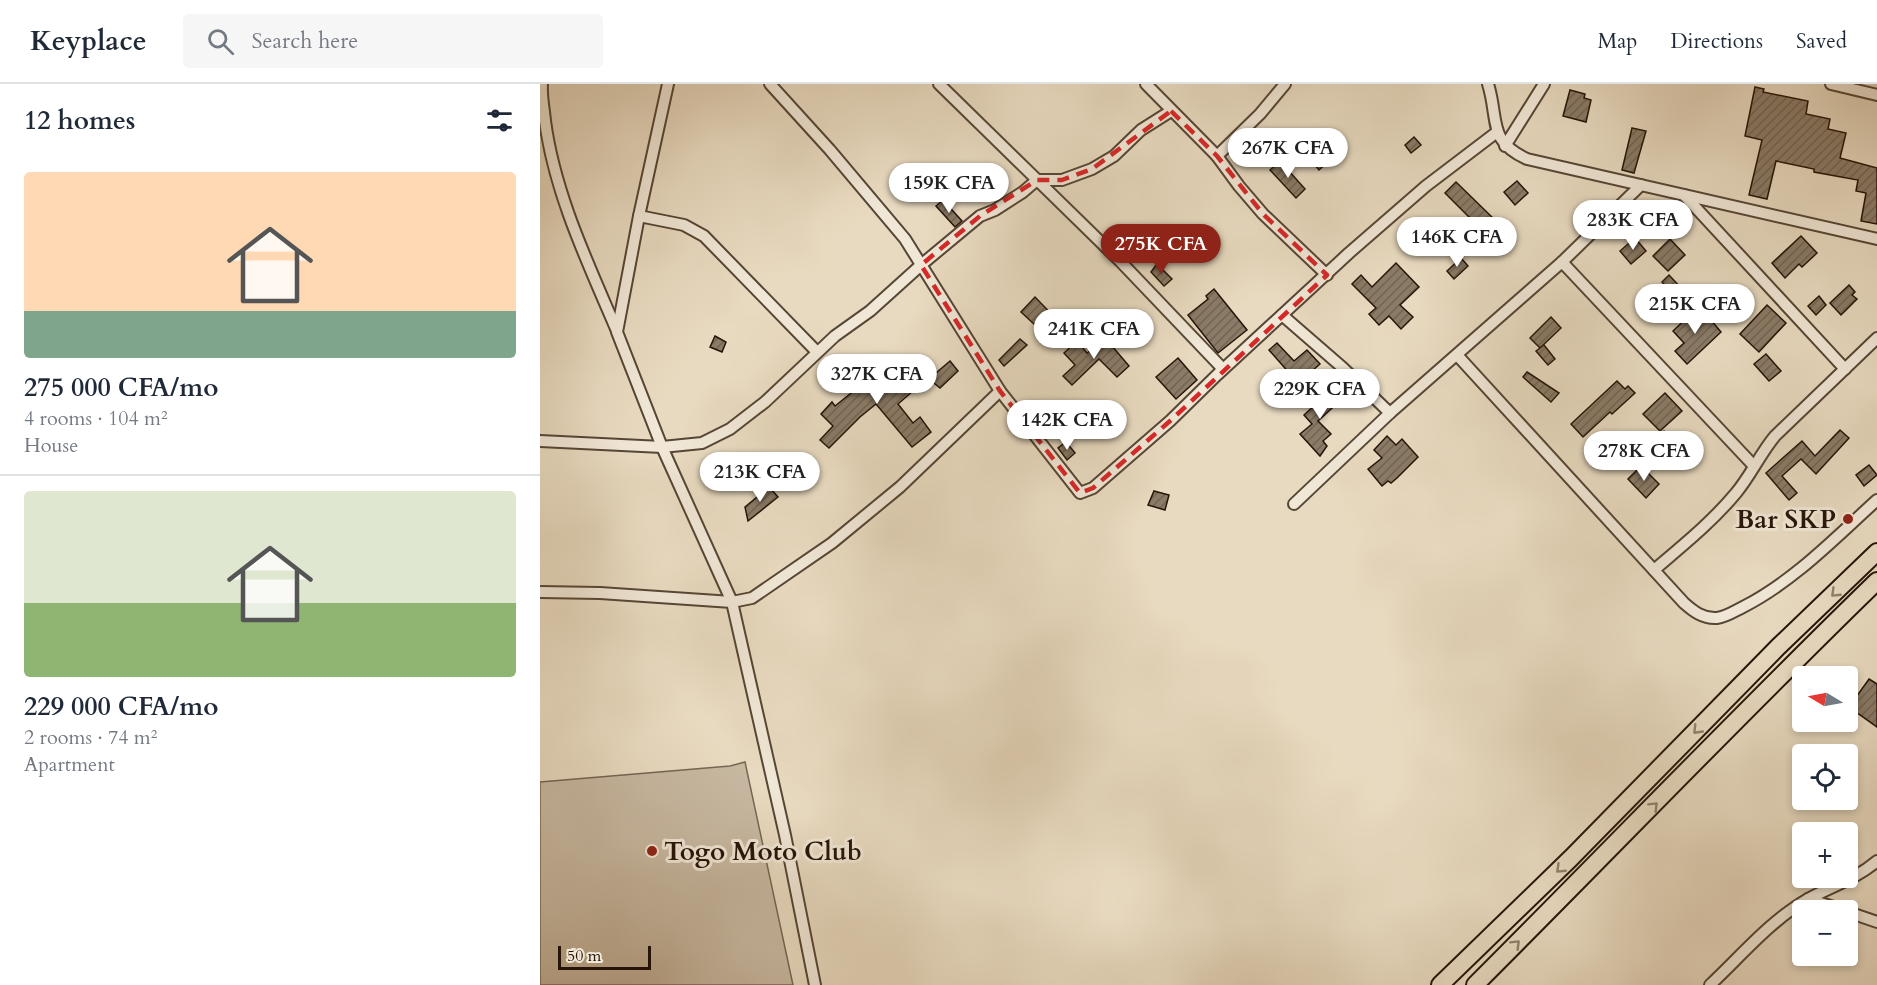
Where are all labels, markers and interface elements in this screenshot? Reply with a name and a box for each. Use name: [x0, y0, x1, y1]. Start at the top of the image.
search box: [183, 14, 603, 68]
text: Keyplace: [30, 22, 147, 60]
icon: search: [204, 25, 237, 58]
text: Search here: [252, 26, 358, 56]
text: Map: [1597, 27, 1637, 56]
text: Directions: [1670, 27, 1763, 56]
text: Saved: [1796, 27, 1847, 56]
text: 12 homes: [24, 103, 135, 138]
icon: filters: [483, 104, 516, 137]
pin: 267K CFA: [1226, 128, 1350, 179]
text: 267K CFA: [1242, 134, 1334, 161]
pin: 159K CFA: [887, 163, 1011, 214]
text: 159K CFA: [903, 169, 995, 196]
pin: 283K CFA: [1571, 200, 1695, 251]
text: 283K CFA: [1587, 206, 1679, 233]
icon: home: [216, 211, 324, 319]
pin: 146K CFA: [1395, 217, 1519, 268]
text: 146K CFA: [1411, 223, 1503, 250]
pin: 275K CFA: [1099, 224, 1223, 275]
text: 275K CFA: [1115, 230, 1207, 257]
pin: 215K CFA: [1633, 284, 1757, 335]
text: 215K CFA: [1649, 290, 1741, 317]
pin: 241K CFA: [1032, 309, 1156, 360]
text: 241K CFA: [1048, 315, 1140, 342]
pin: 327K CFA: [815, 354, 939, 405]
text: 327K CFA: [831, 360, 923, 387]
pin: 229K CFA: [1258, 369, 1382, 420]
text: 275 000 CFA/mo: [24, 370, 218, 405]
text: 229K CFA: [1274, 375, 1366, 402]
pin: 142K CFA: [1005, 400, 1129, 451]
text: 4 rooms · 104 m²: [24, 405, 168, 432]
text: 142K CFA: [1021, 406, 1113, 433]
pin: 278K CFA: [1582, 431, 1706, 482]
text: House: [24, 432, 78, 459]
text: 278K CFA: [1598, 437, 1690, 464]
pin: 213K CFA: [698, 452, 822, 503]
text: 213K CFA: [714, 458, 806, 485]
place label: Bar SKP: [1735, 502, 1836, 537]
marker: Bar SKP: [1841, 512, 1855, 526]
icon: home: [216, 530, 324, 638]
one-way arrow: [1831, 585, 1842, 596]
north arrow: [1792, 666, 1858, 732]
map controls: [1792, 666, 1858, 966]
text: 229 000 CFA/mo: [24, 689, 218, 724]
text: 2 rooms · 74 m²: [24, 724, 157, 751]
one-way arrow: [1693, 724, 1704, 734]
button: locate: [1792, 744, 1858, 810]
text: Apartment: [24, 751, 115, 778]
one-way arrow: [1646, 802, 1657, 813]
button: +: [1792, 822, 1858, 888]
place label: Togo Moto Club: [664, 834, 862, 869]
marker: Togo Moto Club: [645, 844, 659, 858]
one-way arrow: [1556, 862, 1566, 873]
button: −: [1792, 900, 1858, 966]
one-way arrow: [1509, 940, 1520, 951]
scale bar: [558, 943, 651, 970]
text: 50 m: [567, 945, 601, 967]

